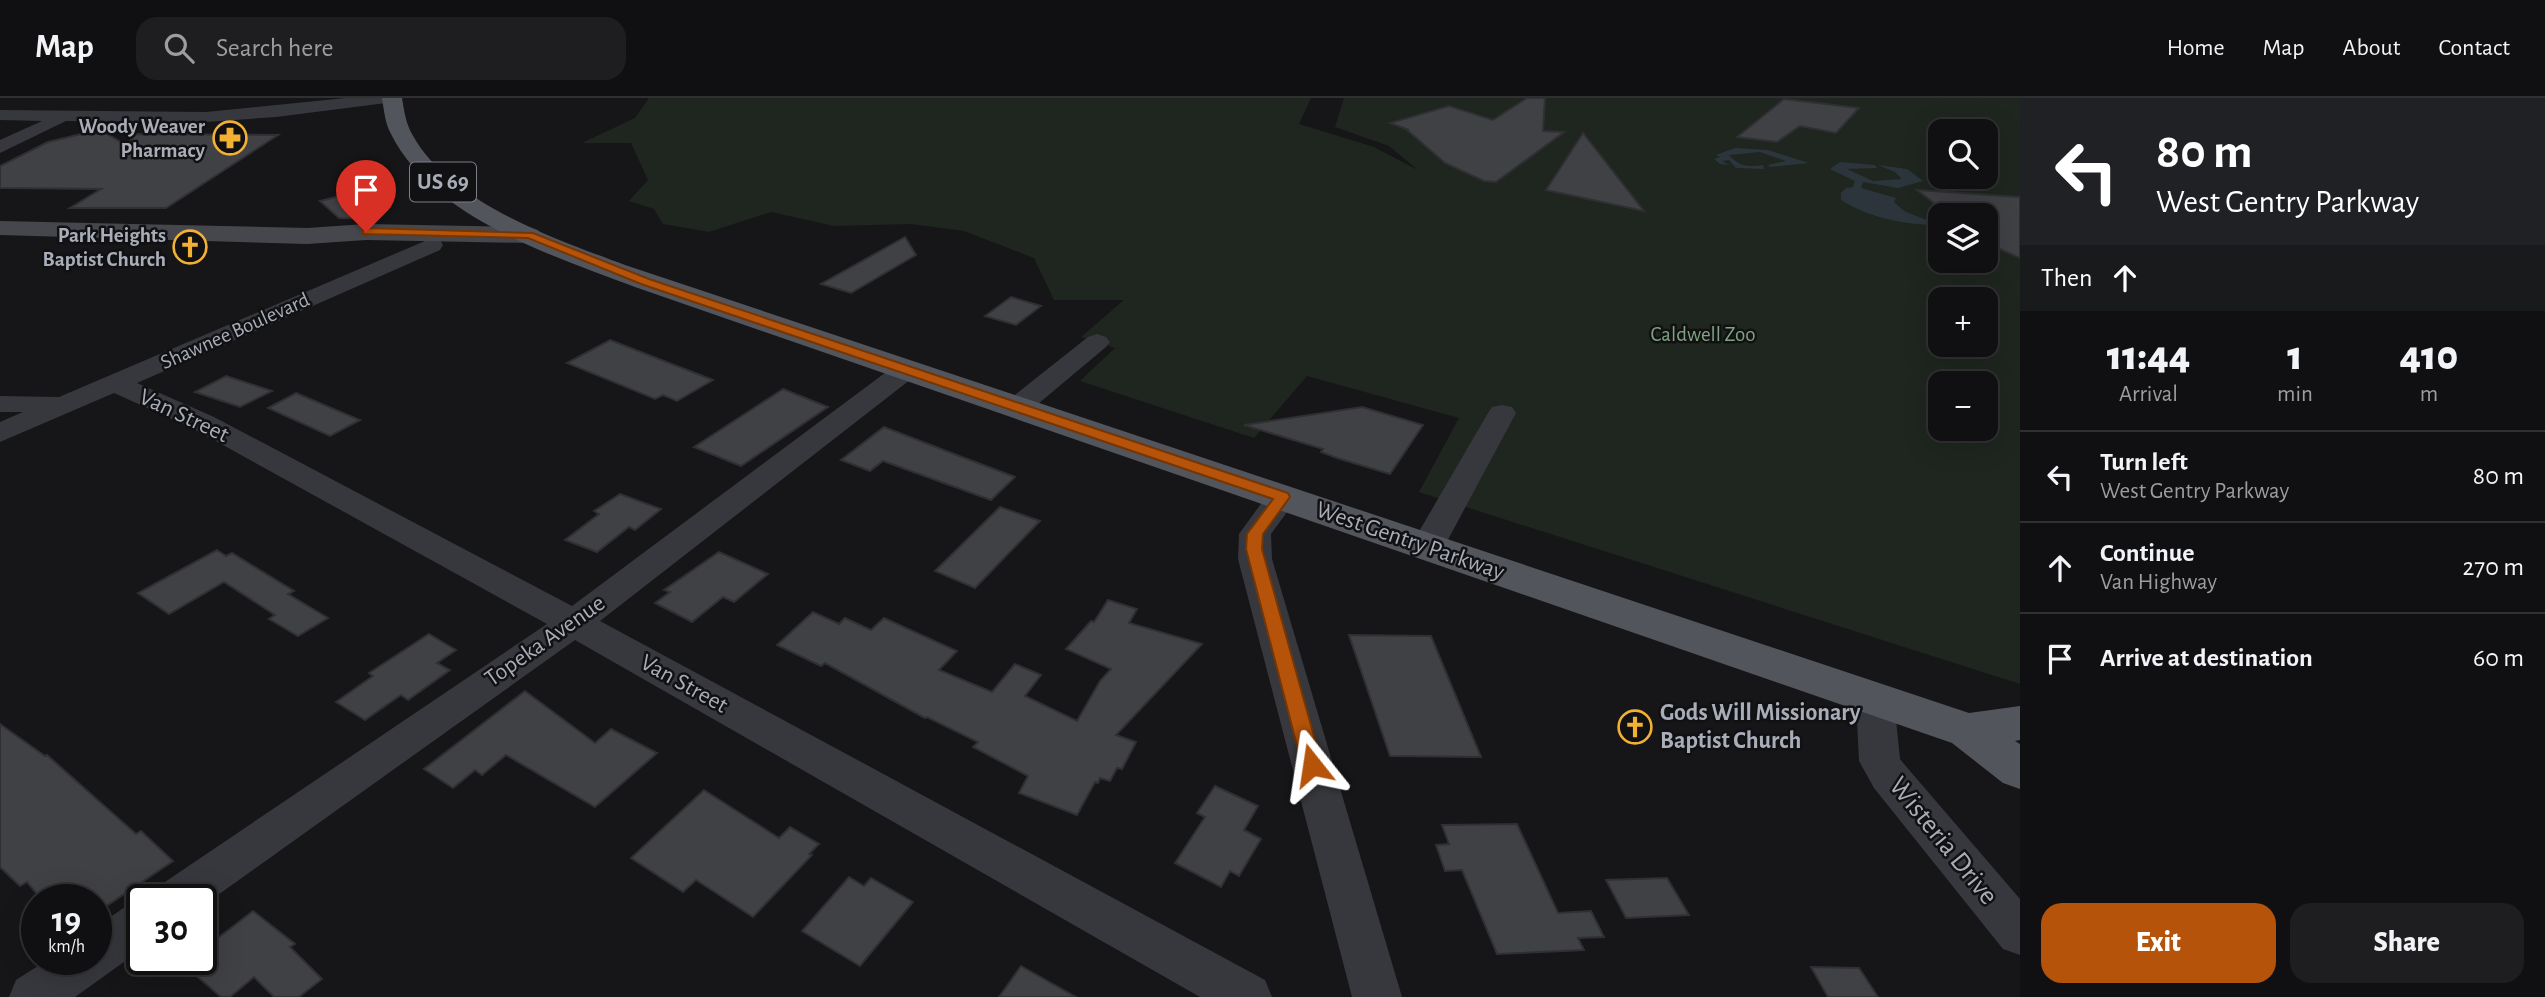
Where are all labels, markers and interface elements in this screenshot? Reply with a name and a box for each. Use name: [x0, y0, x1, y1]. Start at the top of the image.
search box: [136, 17, 626, 80]
icon: search: [160, 29, 198, 67]
text: Map: [35, 31, 94, 64]
text: Search here: [216, 35, 334, 61]
text: Home: [2167, 36, 2225, 60]
text: Map: [2263, 36, 2305, 60]
text: About: [2343, 36, 2400, 60]
text: Contact: [2438, 36, 2510, 60]
place label: Woody Weaver Pharmacy: [79, 116, 206, 161]
pharmacy icon: Woody Weaver Pharmacy: [211, 119, 249, 157]
map controls: [1928, 119, 1998, 441]
button: search: [1928, 119, 1998, 189]
icon: left: [2041, 126, 2132, 217]
text: 80 m: [2156, 128, 2253, 177]
pin: [336, 160, 396, 232]
road number: US 69: [410, 162, 476, 202]
icon: arrive: [347, 171, 385, 209]
text: West Gentry Parkway: [2156, 186, 2419, 218]
button: layers: [1928, 203, 1998, 273]
place label: Park Heights Baptist Church: [42, 225, 166, 270]
church icon: Park Heights Baptist Church: [171, 228, 209, 266]
icon: ahead: [2106, 259, 2144, 297]
text: Then: [2041, 265, 2092, 291]
button: +: [1928, 287, 1998, 357]
street label: Shawnee Boulevard: [157, 289, 313, 373]
park label: Caldwell Zoo: [1650, 324, 1756, 345]
text: 11:44: [2107, 335, 2190, 377]
text: 1: [2287, 335, 2303, 377]
text: 410: [2399, 335, 2458, 377]
button: −: [1928, 371, 1998, 441]
text: Arrival: [2119, 383, 2178, 406]
text: min: [2277, 383, 2313, 406]
text: m: [2420, 383, 2438, 406]
street label: Van Street: [135, 385, 233, 447]
text: Turn left: [2100, 449, 2188, 475]
icon: left: [2041, 458, 2079, 496]
text: 80 m: [2473, 463, 2524, 489]
text: West Gentry Parkway: [2100, 480, 2289, 503]
street label: West Gentry Parkway: [1313, 498, 1507, 584]
text: Continue: [2100, 540, 2195, 566]
icon: ahead: [2041, 549, 2079, 587]
text: 270 m: [2463, 554, 2524, 580]
text: Van Highway: [2100, 571, 2217, 594]
street label: Topeka Avenue: [480, 591, 610, 691]
icon: arrive: [2041, 640, 2079, 678]
text: Arrive at destination: [2100, 645, 2313, 671]
text: 60 m: [2473, 645, 2524, 671]
street label: Van Street: [636, 650, 732, 718]
place label: Gods Will Missionary Baptist Church: [1660, 701, 1861, 753]
church icon: Gods Will Missionary Baptist Church: [1616, 708, 1654, 746]
position arrow: [1275, 728, 1349, 802]
street label: Wisteria Drive: [1883, 772, 2003, 910]
speed limit sign: 30: [126, 884, 217, 975]
text: 19: [52, 903, 81, 938]
button: Exit: [2041, 903, 2276, 983]
button: Share: [2290, 903, 2524, 983]
text: km/h: [48, 938, 85, 956]

